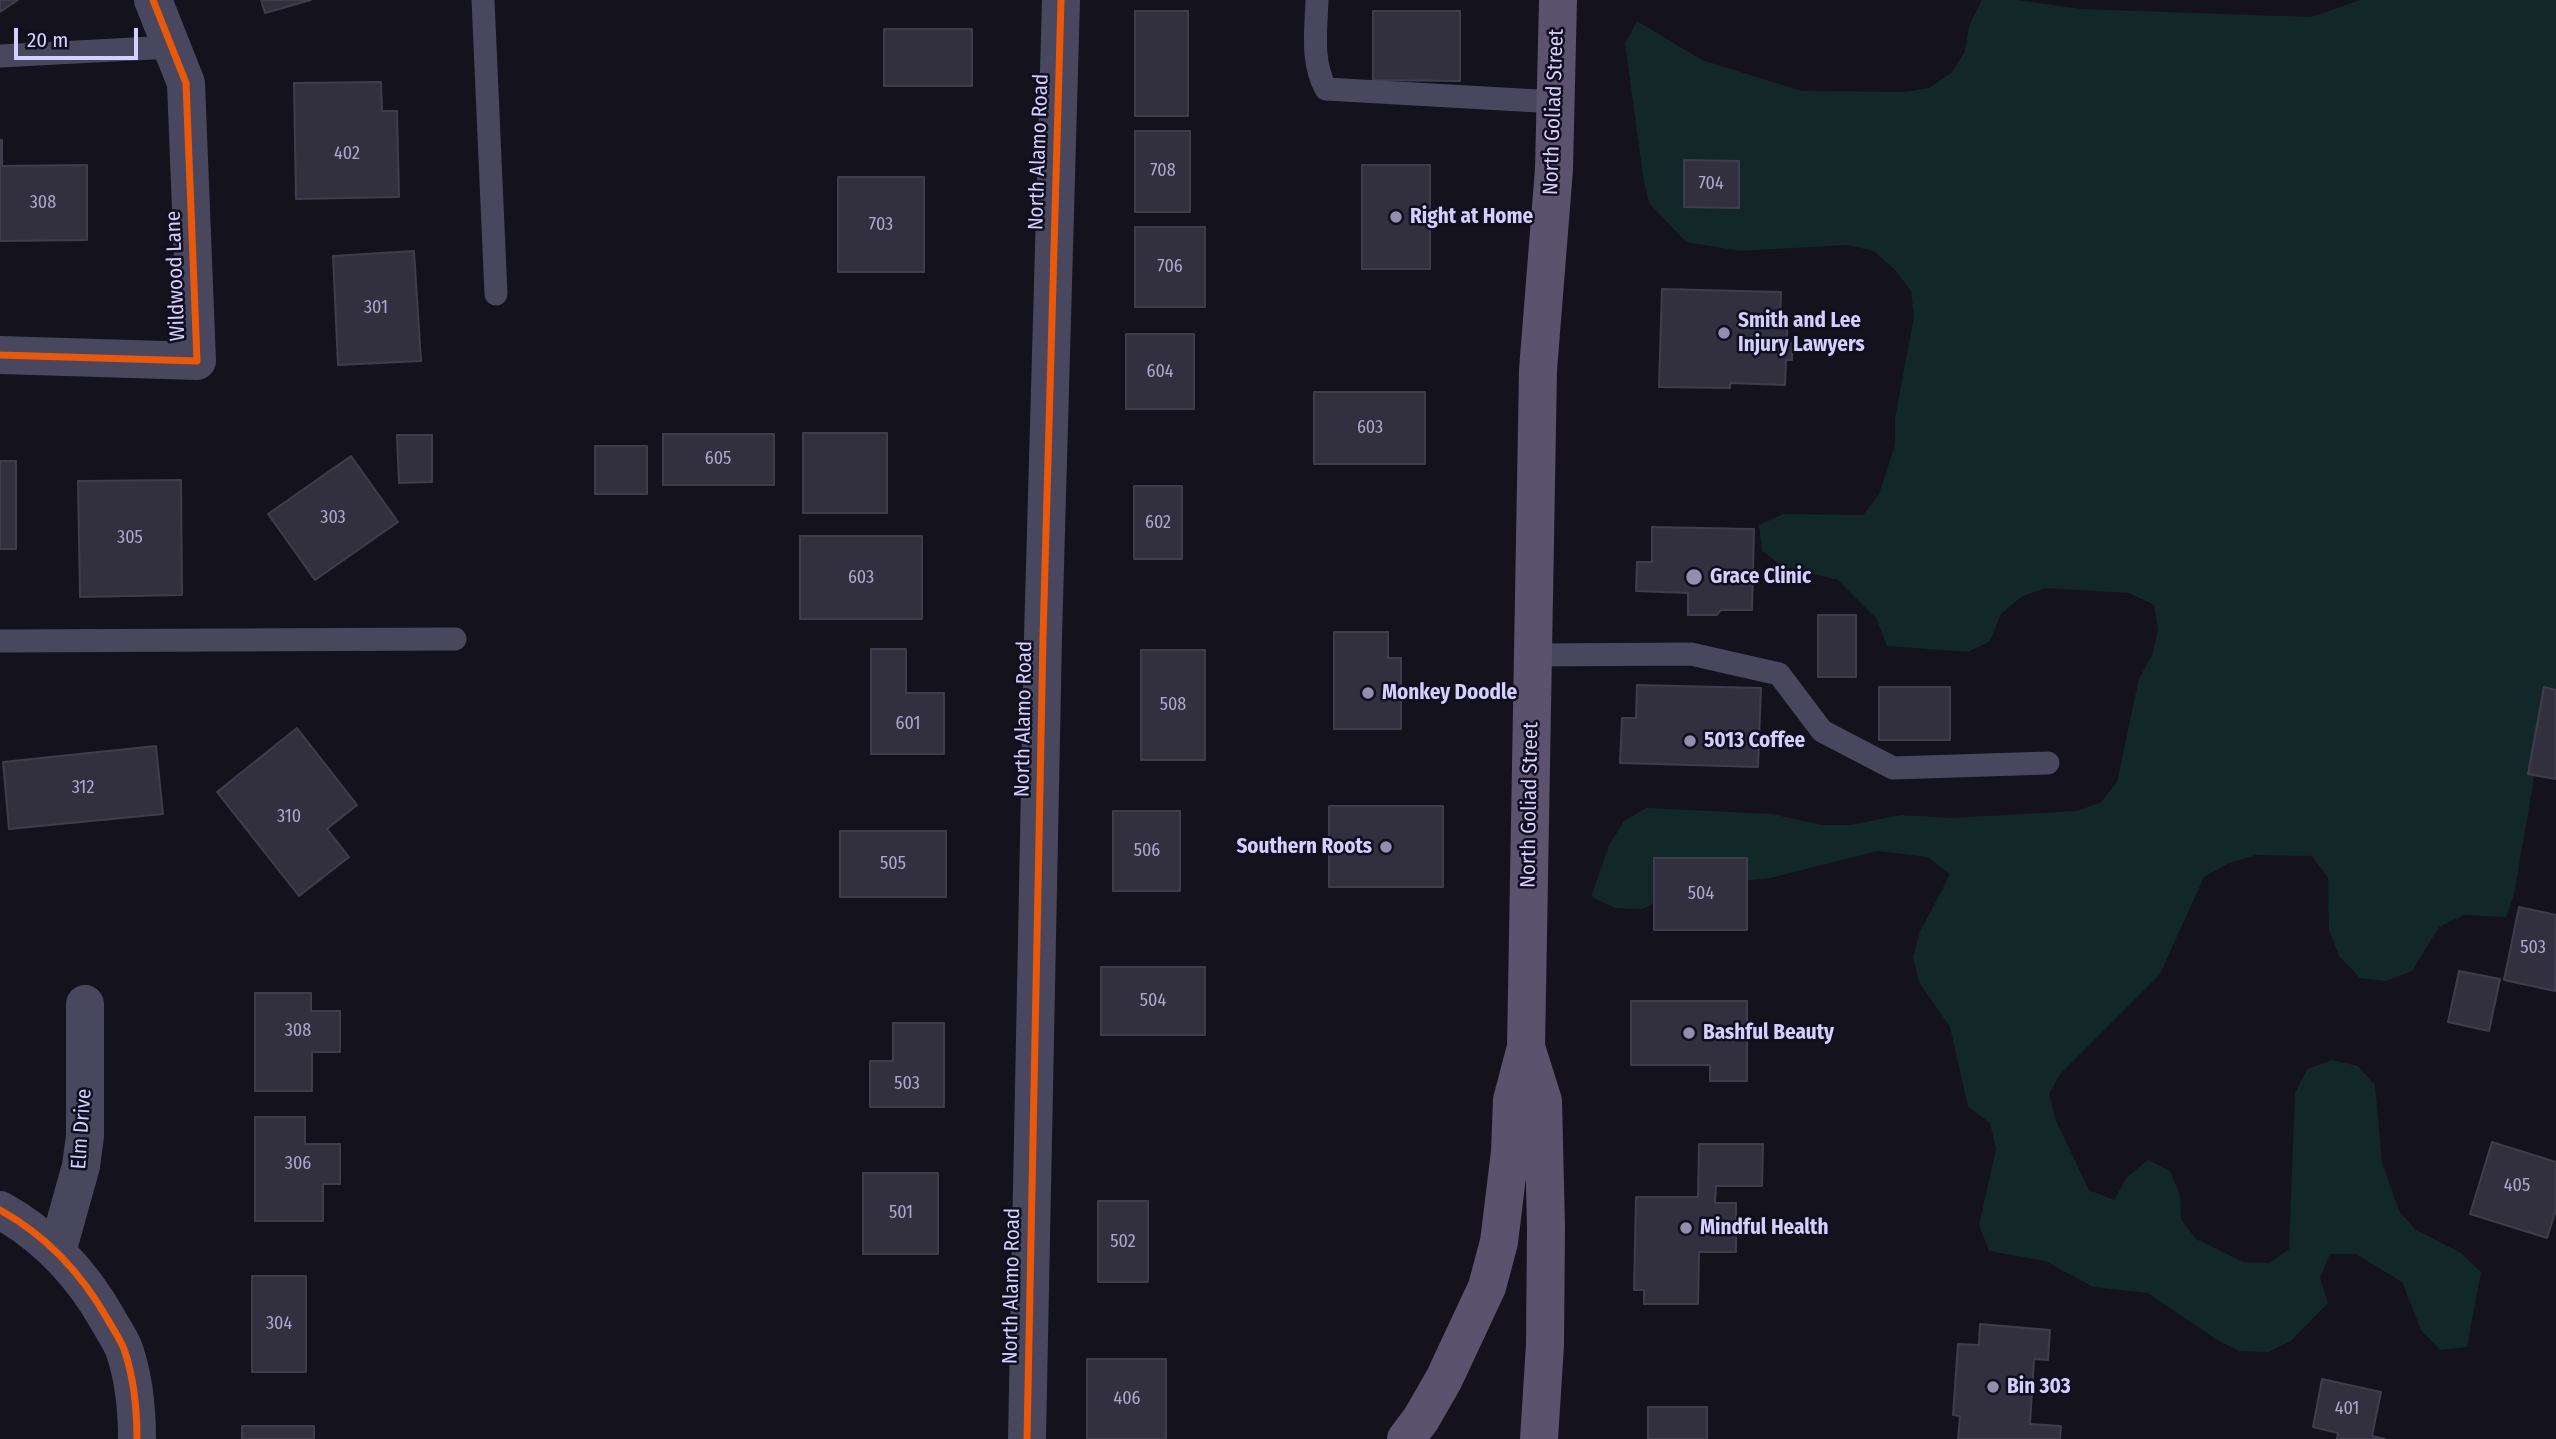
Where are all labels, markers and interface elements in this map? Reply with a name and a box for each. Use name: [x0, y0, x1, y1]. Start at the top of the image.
scale bar: [18, 14, 142, 58]
text: 20 m: [27, 27, 68, 53]
street label: North Goliad Street: [1539, 29, 1569, 195]
street label: North Alamo Road: [1024, 73, 1054, 231]
house number: 402: [334, 143, 360, 165]
house number: 708: [1150, 160, 1176, 182]
house number: 704: [1698, 173, 1724, 195]
house number: 308: [30, 192, 56, 214]
place label: Right at Home: [1410, 204, 1533, 230]
marker: Right at Home: [1388, 209, 1404, 225]
street label: Wildwood Lane: [161, 210, 191, 342]
house number: 703: [869, 214, 893, 236]
house number: 706: [1157, 256, 1183, 278]
house number: 301: [364, 297, 388, 319]
place label: Smith and Lee Injury Lawyers: [1738, 308, 1865, 358]
marker: Smith and Lee Injury Lawyers: [1716, 325, 1732, 341]
house number: 604: [1146, 361, 1174, 383]
house number: 603: [1357, 417, 1383, 439]
house number: 605: [705, 448, 731, 470]
house number: 303: [320, 507, 346, 529]
house number: 602: [1145, 512, 1171, 534]
house number: 305: [117, 527, 143, 549]
place label: Grace Clinic: [1710, 564, 1811, 590]
house number: 603: [848, 567, 874, 589]
marker: Grace Clinic: [1684, 567, 1704, 587]
street label: North Alamo Road: [1010, 641, 1038, 797]
place label: Monkey Doodle: [1382, 680, 1517, 706]
marker: Monkey Doodle: [1360, 685, 1376, 701]
house number: 508: [1160, 694, 1186, 716]
house number: 601: [896, 713, 920, 735]
street label: North Goliad Street: [1516, 722, 1544, 888]
place label: 5013 Coffee: [1704, 728, 1805, 754]
marker: 5013 Coffee: [1682, 733, 1698, 749]
house number: 312: [72, 777, 94, 799]
house number: 310: [277, 806, 301, 828]
place label: Southern Roots: [1236, 834, 1372, 860]
marker: Southern Roots: [1378, 839, 1394, 855]
house number: 506: [1134, 840, 1160, 862]
house number: 505: [880, 853, 906, 875]
house number: 504: [1688, 883, 1714, 905]
house number: 503: [2520, 937, 2546, 959]
house number: 504: [1140, 990, 1166, 1012]
house number: 308: [285, 1020, 311, 1042]
place label: Bashful Beauty: [1703, 1020, 1834, 1046]
marker: Bashful Beauty: [1681, 1025, 1697, 1041]
house number: 503: [894, 1073, 920, 1095]
street label: Elm Drive: [67, 1088, 97, 1170]
house number: 306: [285, 1153, 311, 1175]
house number: 405: [2504, 1175, 2530, 1197]
house number: 501: [889, 1202, 913, 1224]
street label: North Alamo Road: [998, 1208, 1026, 1364]
place label: Mindful Health: [1700, 1215, 1828, 1241]
marker: Mindful Health: [1678, 1220, 1694, 1236]
house number: 502: [1110, 1231, 1136, 1253]
house number: 304: [266, 1313, 292, 1335]
place label: Bin 303: [2007, 1374, 2071, 1400]
marker: Bin 303: [1985, 1379, 2001, 1395]
house number: 406: [1113, 1388, 1141, 1410]
house number: 401: [2335, 1398, 2359, 1420]

